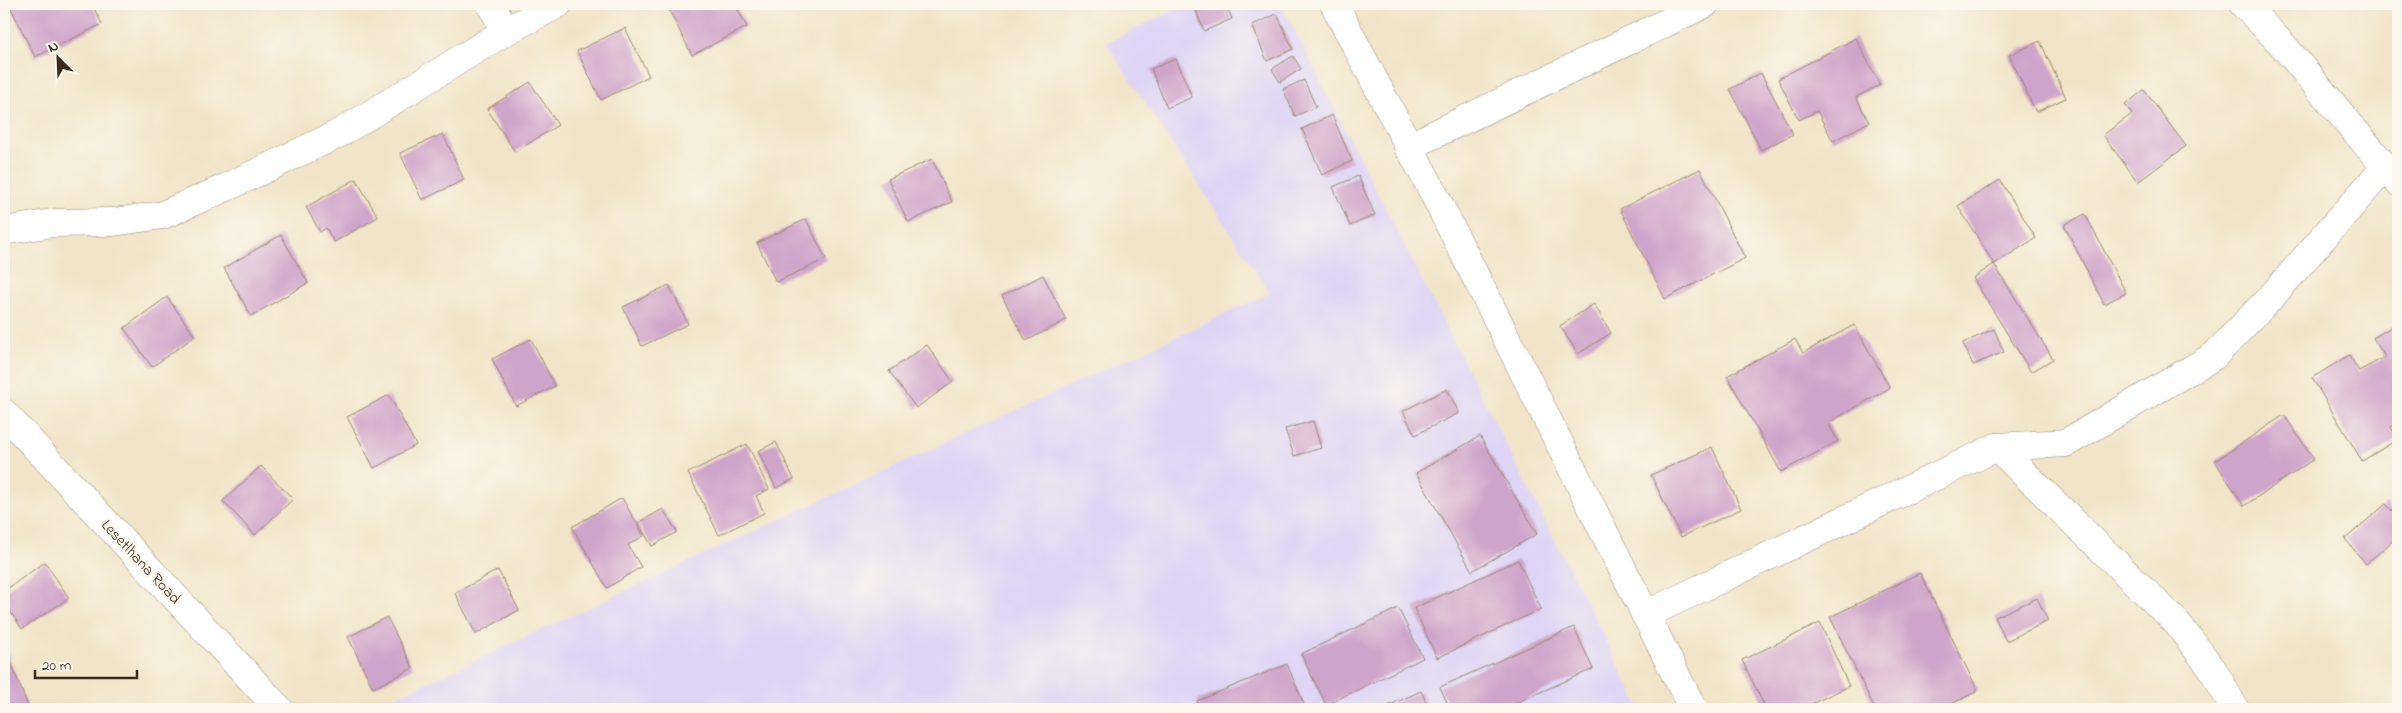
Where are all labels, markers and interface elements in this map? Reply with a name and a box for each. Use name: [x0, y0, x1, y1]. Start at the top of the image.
north arrow: [32, 32, 82, 82]
text: N: [45, 36, 62, 59]
street label: Lesetlhana Road: [95, 515, 186, 610]
scale bar: [35, 648, 138, 680]
text: 20 m: [42, 655, 72, 677]

